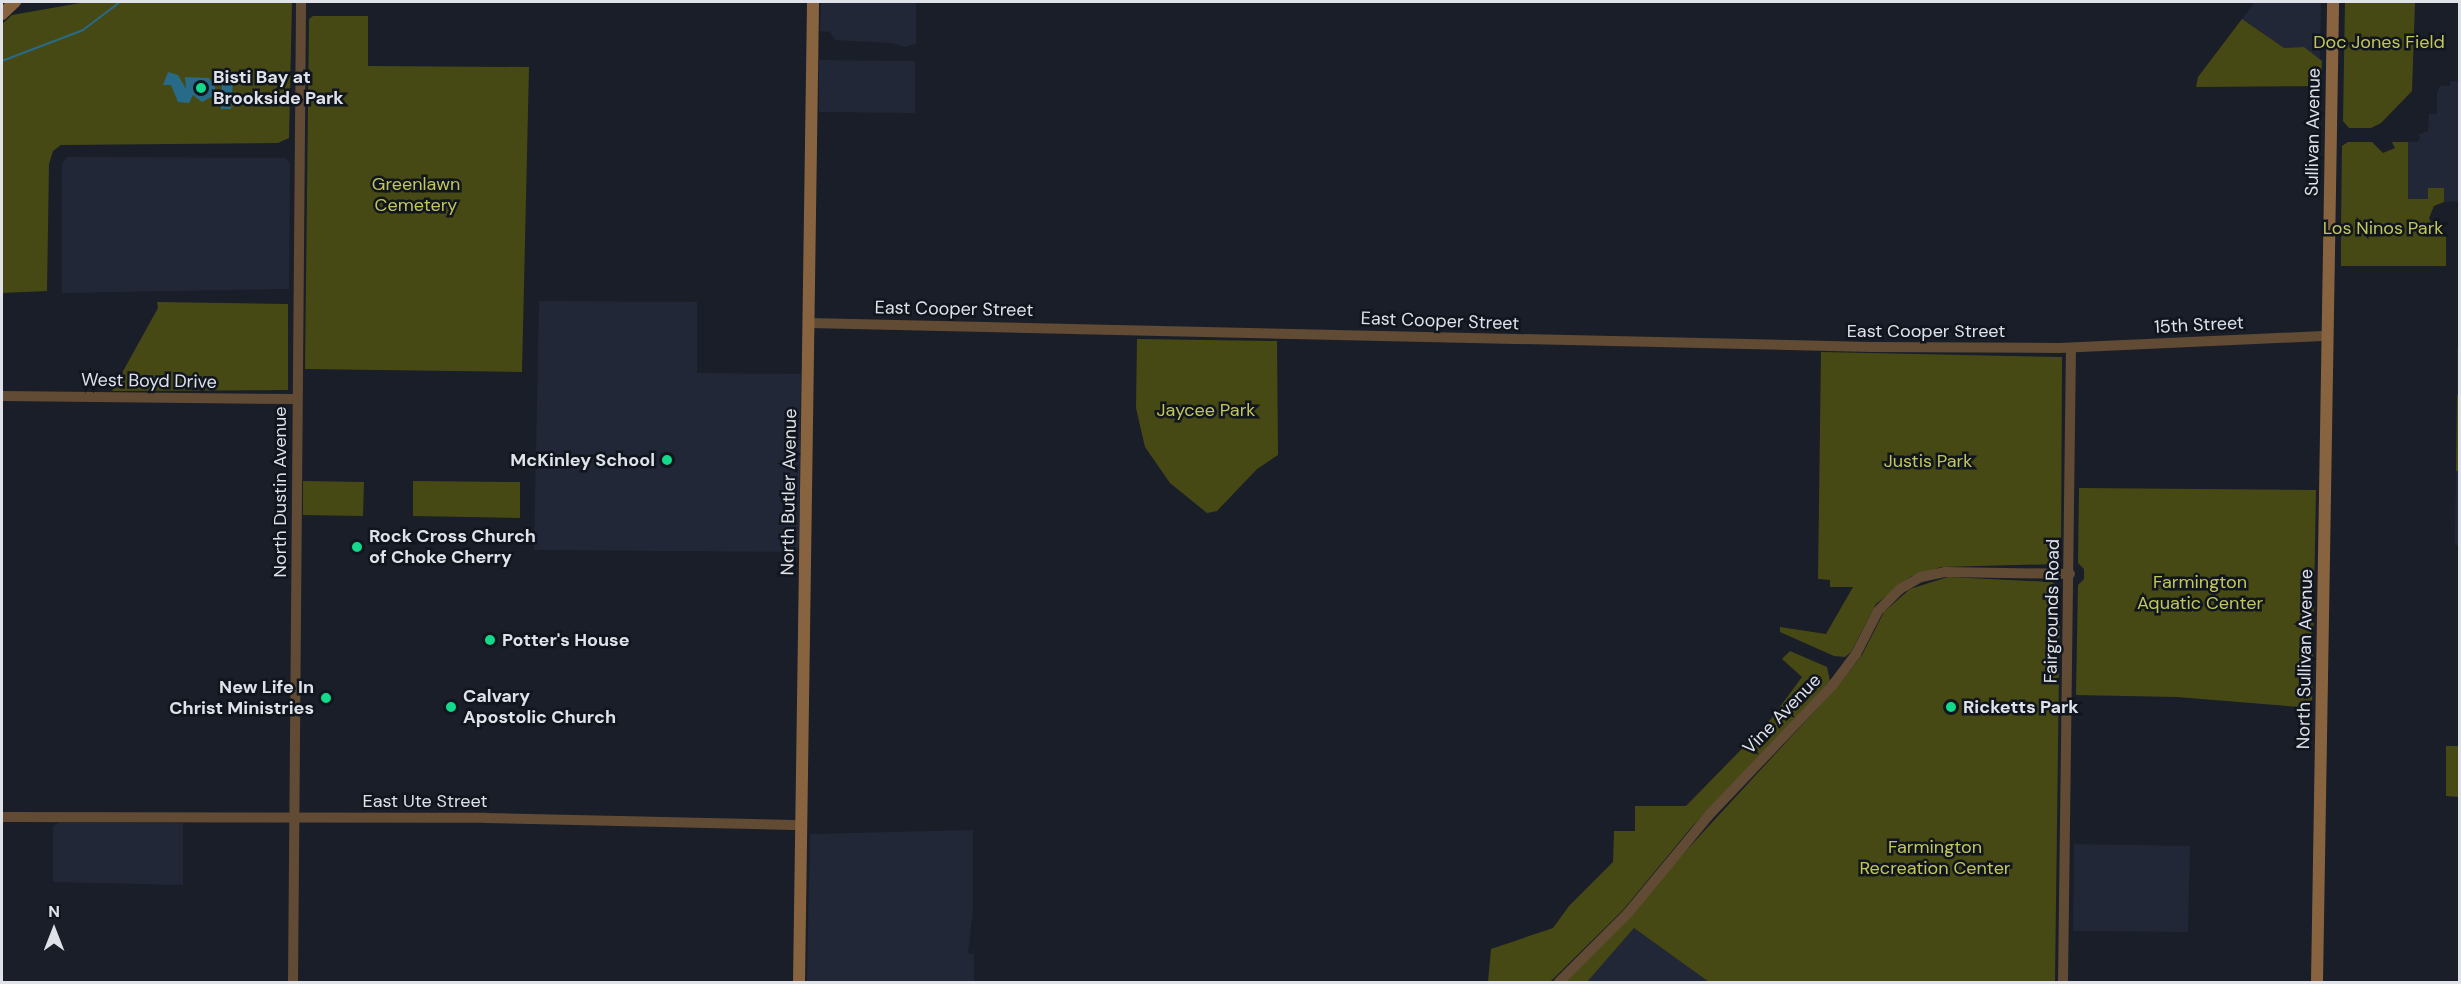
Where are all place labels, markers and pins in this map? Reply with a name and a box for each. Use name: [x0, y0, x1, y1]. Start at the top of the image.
place label: Bisti Bay at Brookside Park: [213, 67, 344, 110]
marker: Bisti Bay at Brookside Park: [194, 81, 208, 95]
place label: McKinley School: [510, 449, 655, 471]
marker: McKinley School: [660, 453, 674, 467]
place label: Rock Cross Church of Choke Cherry: [369, 526, 536, 568]
marker: Rock Cross Church of Choke Cherry: [350, 540, 364, 554]
place label: Potter's House: [502, 629, 629, 651]
marker: Potter's House: [483, 633, 497, 647]
place label: New Life In Christ Ministries: [169, 677, 314, 720]
place label: Calvary Apostolic Church: [463, 686, 616, 728]
marker: New Life In Christ Ministries: [319, 691, 333, 705]
place label: Ricketts Park: [1963, 696, 2079, 718]
marker: Calvary Apostolic Church: [444, 700, 458, 714]
marker: Ricketts Park: [1944, 700, 1958, 714]

